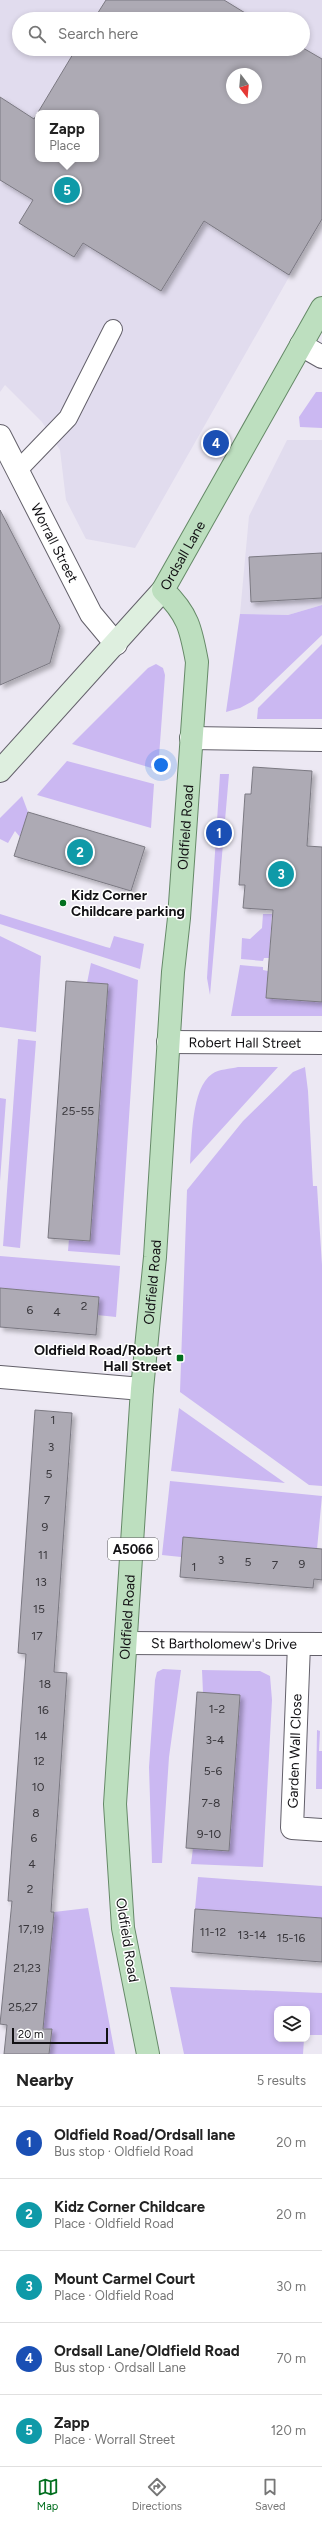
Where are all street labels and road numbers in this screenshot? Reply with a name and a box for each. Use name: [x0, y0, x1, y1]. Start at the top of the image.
street label: Worrall Street: [27, 500, 82, 585]
street label: Ordsall Lane: [156, 517, 209, 593]
street label: Oldfield Road: [174, 784, 197, 870]
street label: Robert Hall Street: [189, 1034, 301, 1051]
street label: Oldfield Road: [140, 1239, 165, 1325]
road number: A5066: [108, 1538, 158, 1560]
street label: Oldfield Road: [116, 1574, 138, 1660]
street label: St Bartholomew's Drive: [151, 1635, 297, 1652]
street label: Garden Wall Close: [285, 1693, 306, 1809]
street label: Oldfield Road: [112, 1897, 142, 1983]

